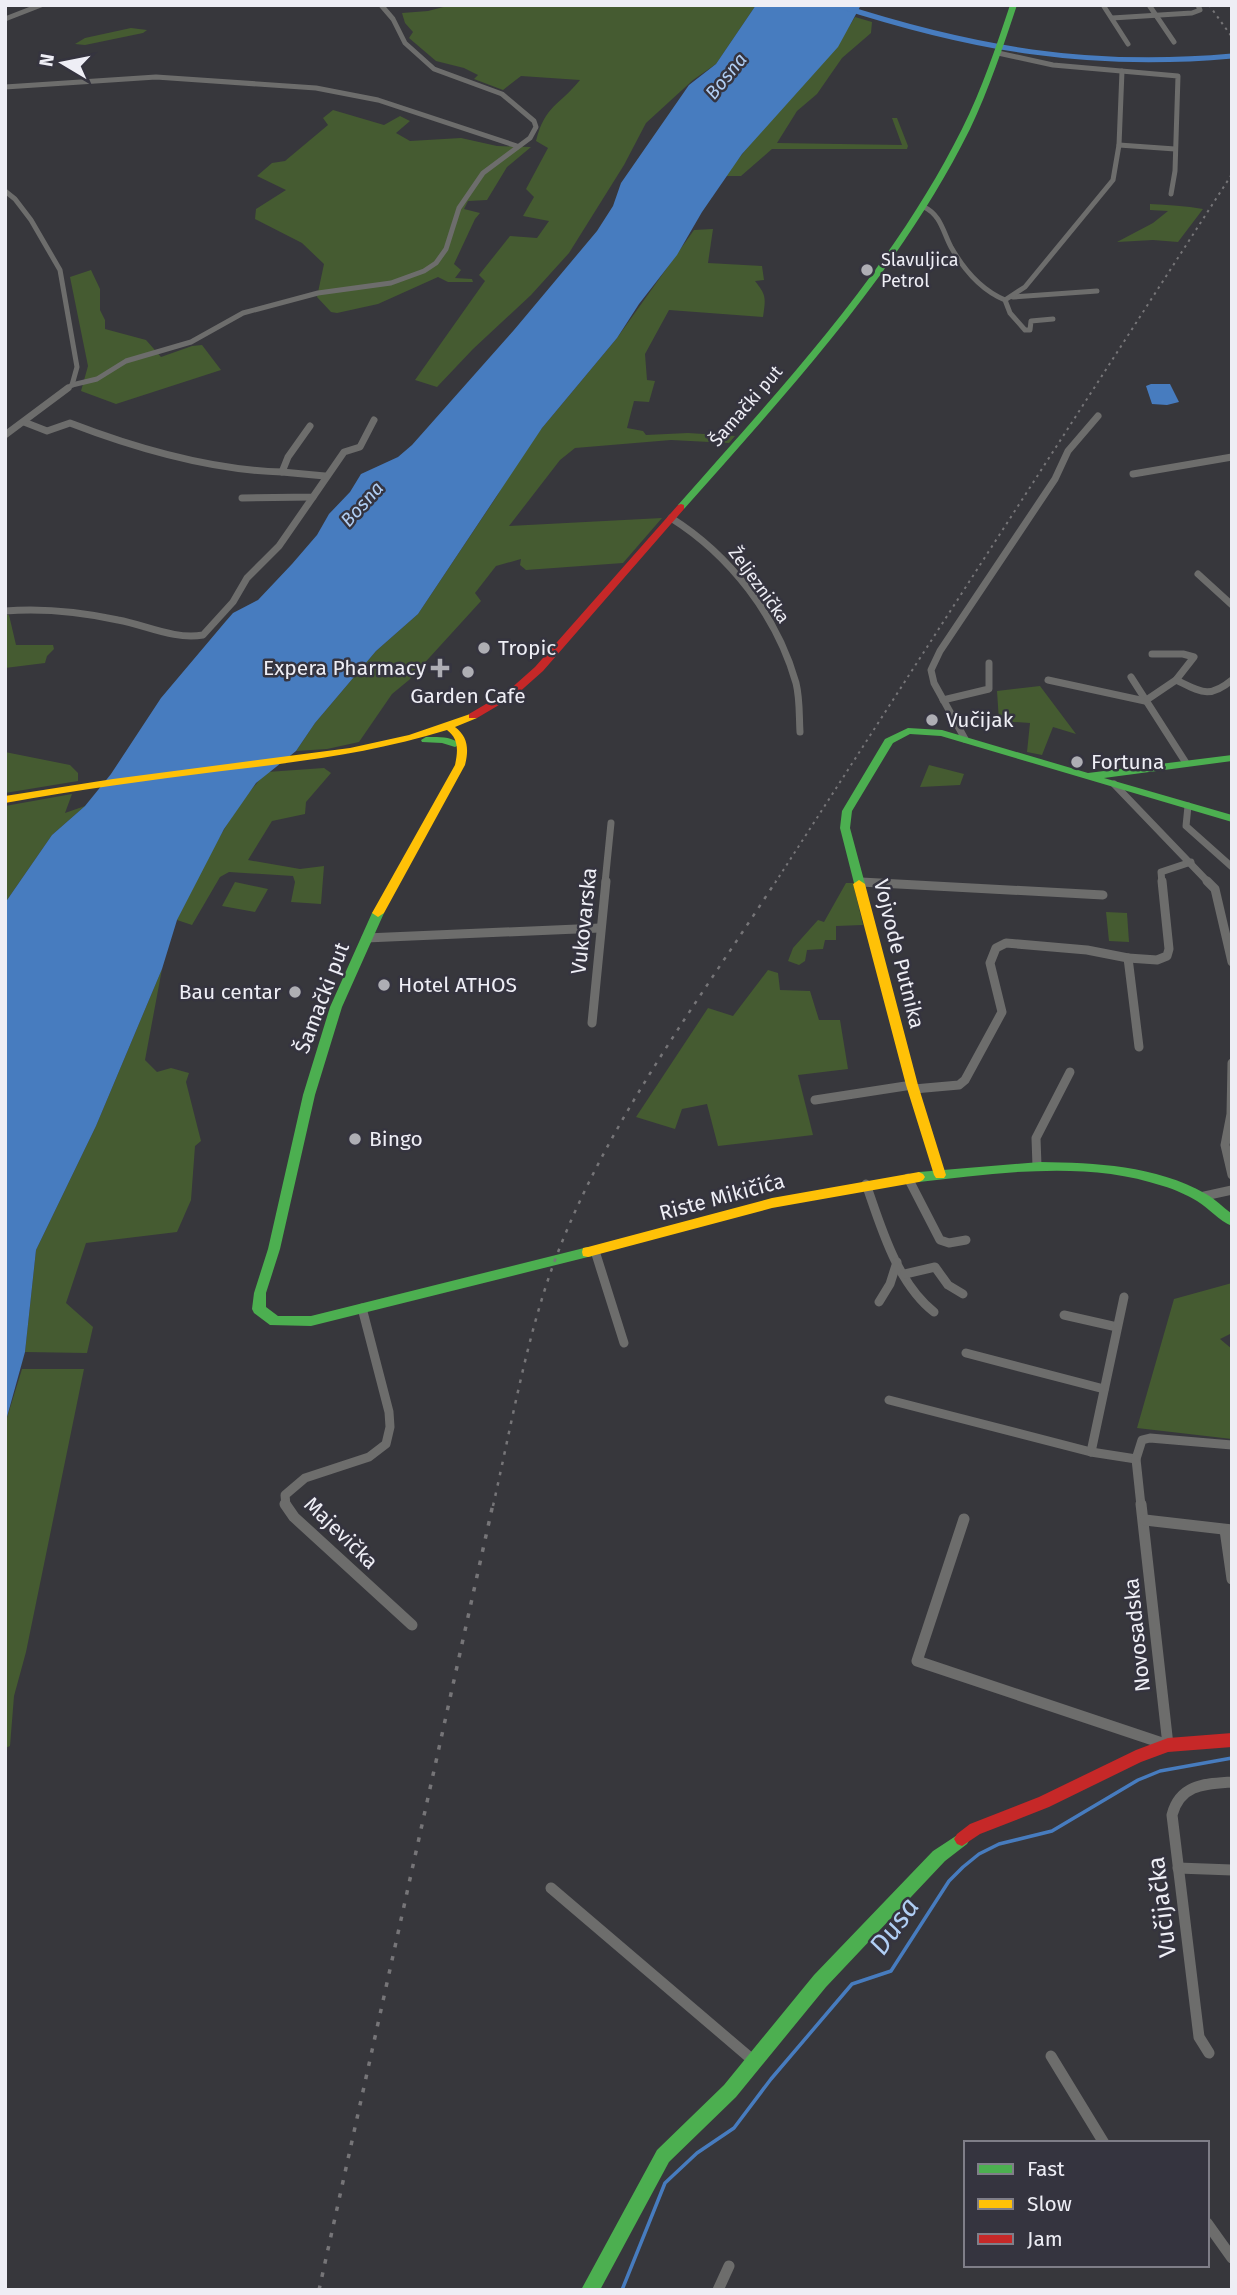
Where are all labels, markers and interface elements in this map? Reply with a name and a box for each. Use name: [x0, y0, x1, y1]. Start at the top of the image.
north arrow: [28, 28, 98, 98]
water label: Bosna: [700, 48, 752, 104]
text: N: [34, 52, 59, 68]
place label: Slavuljica Petrol: [881, 249, 958, 292]
marker: Slavuljica Petrol: [859, 262, 875, 278]
street label: Šamački put: [705, 361, 787, 451]
water label: Bosna: [336, 477, 388, 531]
street label: Željeznička: [724, 542, 794, 628]
place label: Tropic: [498, 635, 556, 661]
marker: Tropic: [476, 640, 492, 656]
place label: Expera Pharmacy: [263, 655, 427, 681]
marker: Expera Pharmacy: [432, 660, 448, 676]
marker: Garden Cafe: [460, 664, 476, 680]
place label: Garden Cafe: [410, 683, 526, 709]
place label: Vučijak: [946, 707, 1014, 733]
marker: Vučijak: [924, 712, 940, 728]
place label: Fortuna: [1091, 749, 1164, 775]
marker: Fortuna: [1069, 754, 1085, 770]
street label: Vukovarska: [565, 866, 603, 976]
street label: Vojvode Putnika: [868, 877, 930, 1031]
street label: Šamački put: [289, 938, 355, 1057]
place label: Hotel ATHOS: [398, 972, 517, 998]
marker: Hotel ATHOS: [376, 977, 392, 993]
place label: Bau centar: [179, 979, 281, 1005]
marker: Bau centar: [287, 984, 303, 1000]
place label: Bingo: [369, 1126, 423, 1152]
marker: Bingo: [347, 1131, 363, 1147]
street label: Riste Mikičića: [656, 1168, 788, 1226]
street label: Majevička: [299, 1491, 383, 1575]
street label: Novosadska: [1118, 1577, 1156, 1693]
street label: Vučijačka: [1142, 1855, 1182, 1959]
water label: Dusa: [862, 1891, 926, 1961]
legend: [964, 2141, 1209, 2267]
text: Fast: [1027, 2156, 1065, 2182]
text: Slow: [1027, 2191, 1072, 2217]
text: Jam: [1027, 2226, 1063, 2252]

